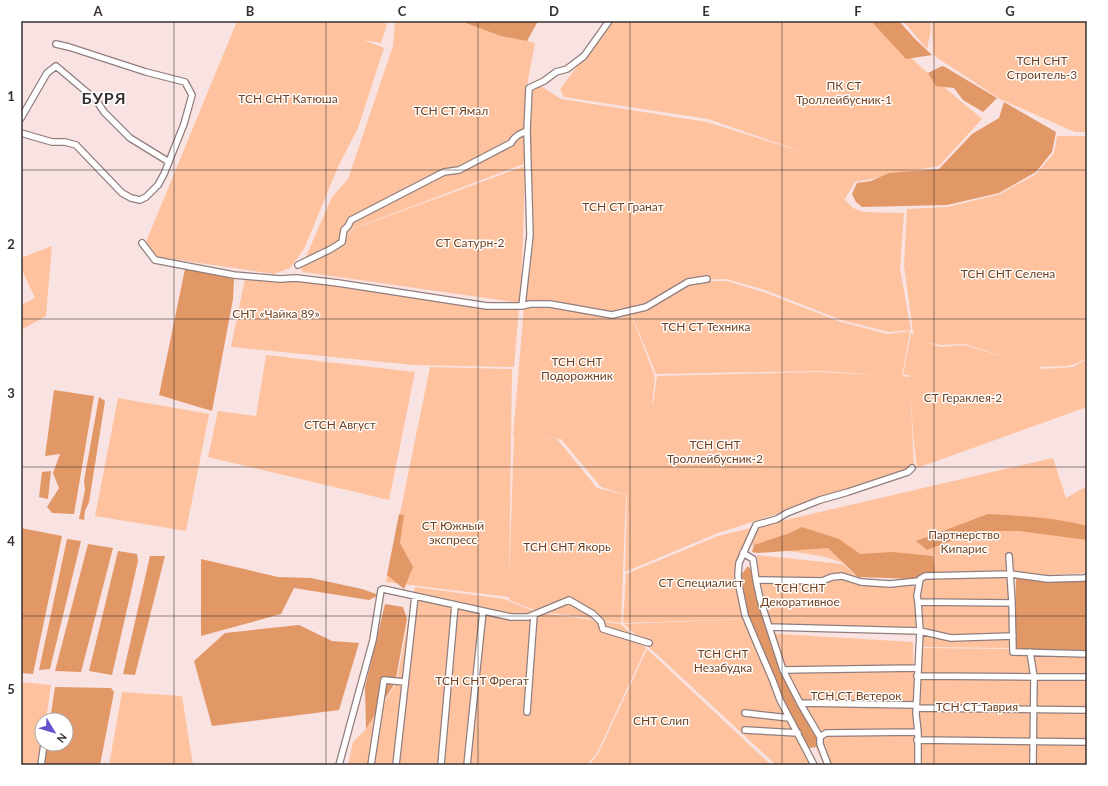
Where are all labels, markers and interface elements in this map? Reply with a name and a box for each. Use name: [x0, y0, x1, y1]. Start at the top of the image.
text: A: [92, 3, 103, 19]
text: B: [246, 3, 255, 19]
text: C: [398, 3, 407, 19]
text: D: [549, 3, 559, 19]
text: E: [702, 3, 710, 19]
text: F: [854, 3, 862, 19]
text: G: [1005, 3, 1015, 19]
park label: ТСН СНТ Строитель-3: [1007, 53, 1077, 82]
park label: ПК СТ Троллейбусник-1: [796, 78, 892, 107]
text: 1: [7, 88, 15, 104]
district label: БУРЯ: [81, 88, 127, 107]
park label: ТСН СНТ Катюша: [238, 91, 338, 106]
park label: ТСН СТ Ямал: [414, 103, 488, 118]
park label: ТСН СТ Гранат: [582, 199, 664, 214]
park label: СТ Сатурн-2: [435, 235, 505, 250]
text: 2: [7, 236, 15, 252]
park label: ТСН СНТ Селена: [961, 266, 1055, 281]
park label: СНТ «Чайка 89»: [232, 306, 320, 321]
park label: ТСН СТ Техника: [662, 319, 750, 334]
park label: ТСН СНТ Подорожник: [541, 354, 614, 383]
text: 3: [7, 385, 15, 401]
park label: СТ Гераклея-2: [924, 390, 1002, 405]
park label: СТСН Август: [304, 417, 376, 432]
park label: ТСН СНТ Троллейбусник-2: [667, 437, 763, 466]
park label: СТ Южный экспресс: [422, 518, 484, 547]
park label: Партнерство Кипарис: [928, 527, 1000, 556]
text: 4: [7, 533, 15, 549]
park label: ТСН СНТ Якорь: [523, 539, 611, 554]
park label: СТ Специалист: [658, 575, 744, 590]
park label: ТСН СНТ Декоративное: [760, 580, 840, 609]
park label: ТСН СНТ Незабудка: [694, 646, 752, 675]
park label: ТСН СНТ Фрегат: [435, 673, 529, 688]
text: 5: [7, 681, 15, 697]
park label: ТСН СТ Ветерок: [811, 688, 902, 703]
park label: ТСН СТ Таврия: [936, 699, 1018, 714]
north arrow: [34, 712, 74, 752]
park label: СНТ Слип: [633, 713, 689, 728]
text: N: [55, 731, 70, 746]

